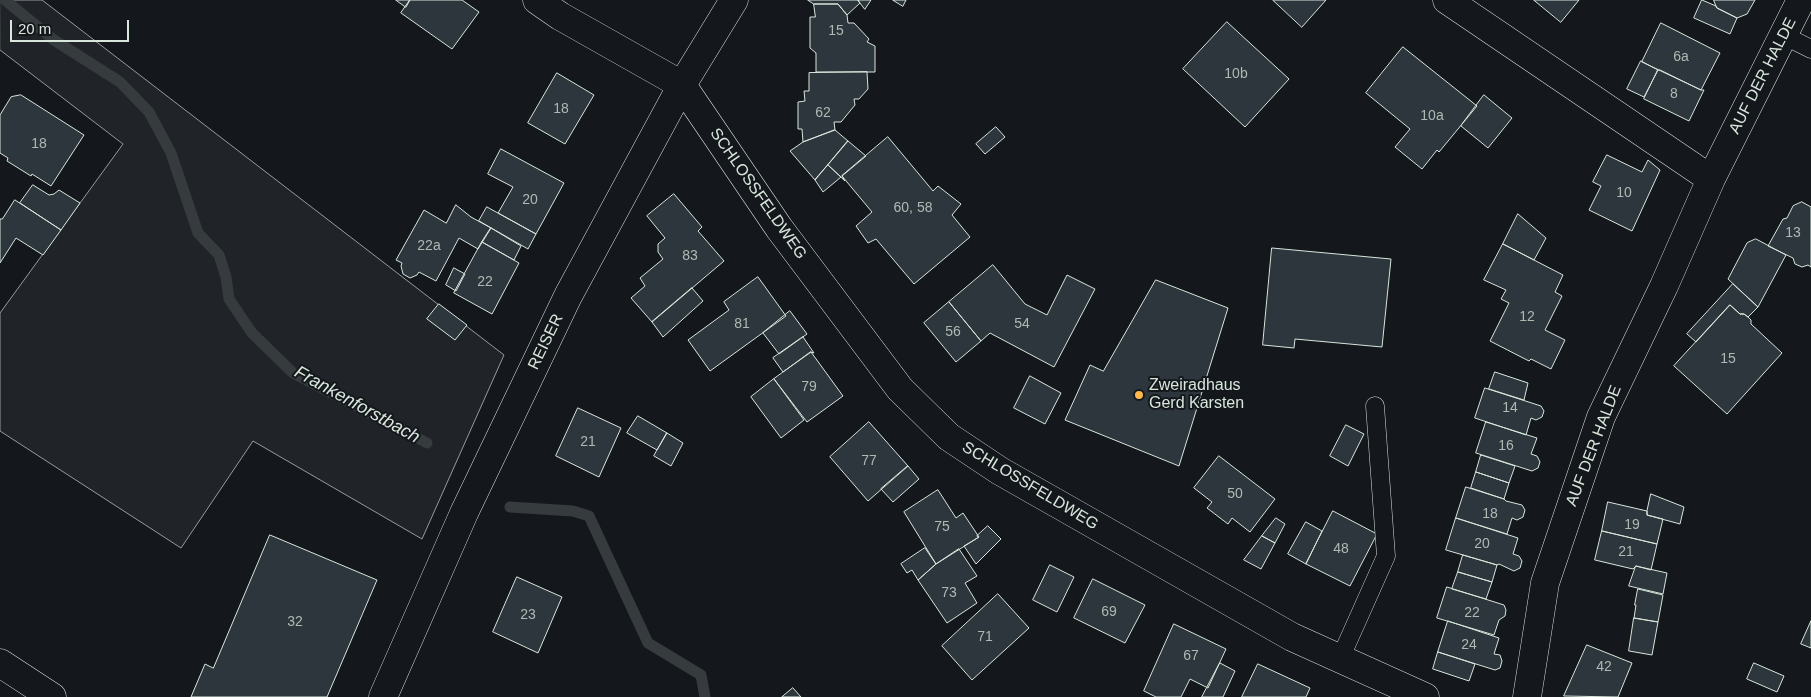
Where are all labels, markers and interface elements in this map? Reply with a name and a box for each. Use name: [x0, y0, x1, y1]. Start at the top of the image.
scale bar: [12, 10, 131, 42]
street label: AUF DER HALDE: [1725, 15, 1801, 137]
text: 20 m: [18, 20, 51, 37]
house number: 15: [828, 23, 844, 39]
house number: 6a: [1673, 49, 1689, 65]
house number: 10b: [1224, 66, 1248, 82]
house number: 8: [1670, 86, 1678, 102]
house number: 18: [553, 101, 569, 117]
house number: 62: [815, 105, 831, 121]
house number: 10a: [1420, 108, 1444, 124]
street label: SCHLOSSFELDWEG: [706, 125, 810, 263]
house number: 18: [31, 136, 47, 152]
house number: 10: [1616, 185, 1632, 201]
house number: 20: [522, 192, 538, 208]
house number: 60, 58: [894, 200, 932, 216]
house number: 13: [1785, 225, 1801, 241]
house number: 22a: [417, 238, 441, 254]
house number: 83: [682, 248, 698, 264]
house number: 22: [477, 274, 493, 290]
house number: 12: [1519, 309, 1535, 325]
street label: REISER: [524, 311, 568, 373]
house number: 81: [734, 316, 750, 332]
house number: 54: [1014, 316, 1030, 332]
house number: 56: [945, 324, 961, 340]
house number: 15: [1720, 351, 1736, 367]
water label: Frankenforstbach: [291, 362, 423, 448]
place label: Zweiradhaus Gerd Karsten: [1149, 376, 1244, 414]
house number: 79: [801, 379, 817, 395]
street label: AUF DER HALDE: [1562, 383, 1626, 509]
marker: Zweiradhaus Gerd Karsten: [1133, 389, 1145, 401]
house number: 14: [1502, 400, 1518, 416]
house number: 21: [580, 434, 596, 450]
street label: SCHLOSSFELDWEG: [958, 438, 1102, 534]
house number: 16: [1498, 438, 1514, 454]
house number: 77: [861, 453, 877, 469]
house number: 50: [1227, 486, 1243, 502]
house number: 18: [1482, 506, 1498, 522]
house number: 19: [1624, 517, 1640, 533]
house number: 75: [934, 519, 950, 535]
house number: 20: [1474, 536, 1490, 552]
house number: 48: [1333, 541, 1349, 557]
house number: 21: [1618, 544, 1634, 560]
house number: 73: [941, 585, 957, 601]
house number: 69: [1101, 604, 1117, 620]
house number: 22: [1464, 605, 1480, 621]
house number: 23: [520, 607, 536, 623]
house number: 32: [287, 614, 303, 630]
house number: 71: [977, 629, 993, 645]
house number: 24: [1461, 637, 1477, 653]
house number: 67: [1183, 648, 1199, 664]
house number: 42: [1596, 659, 1612, 675]

